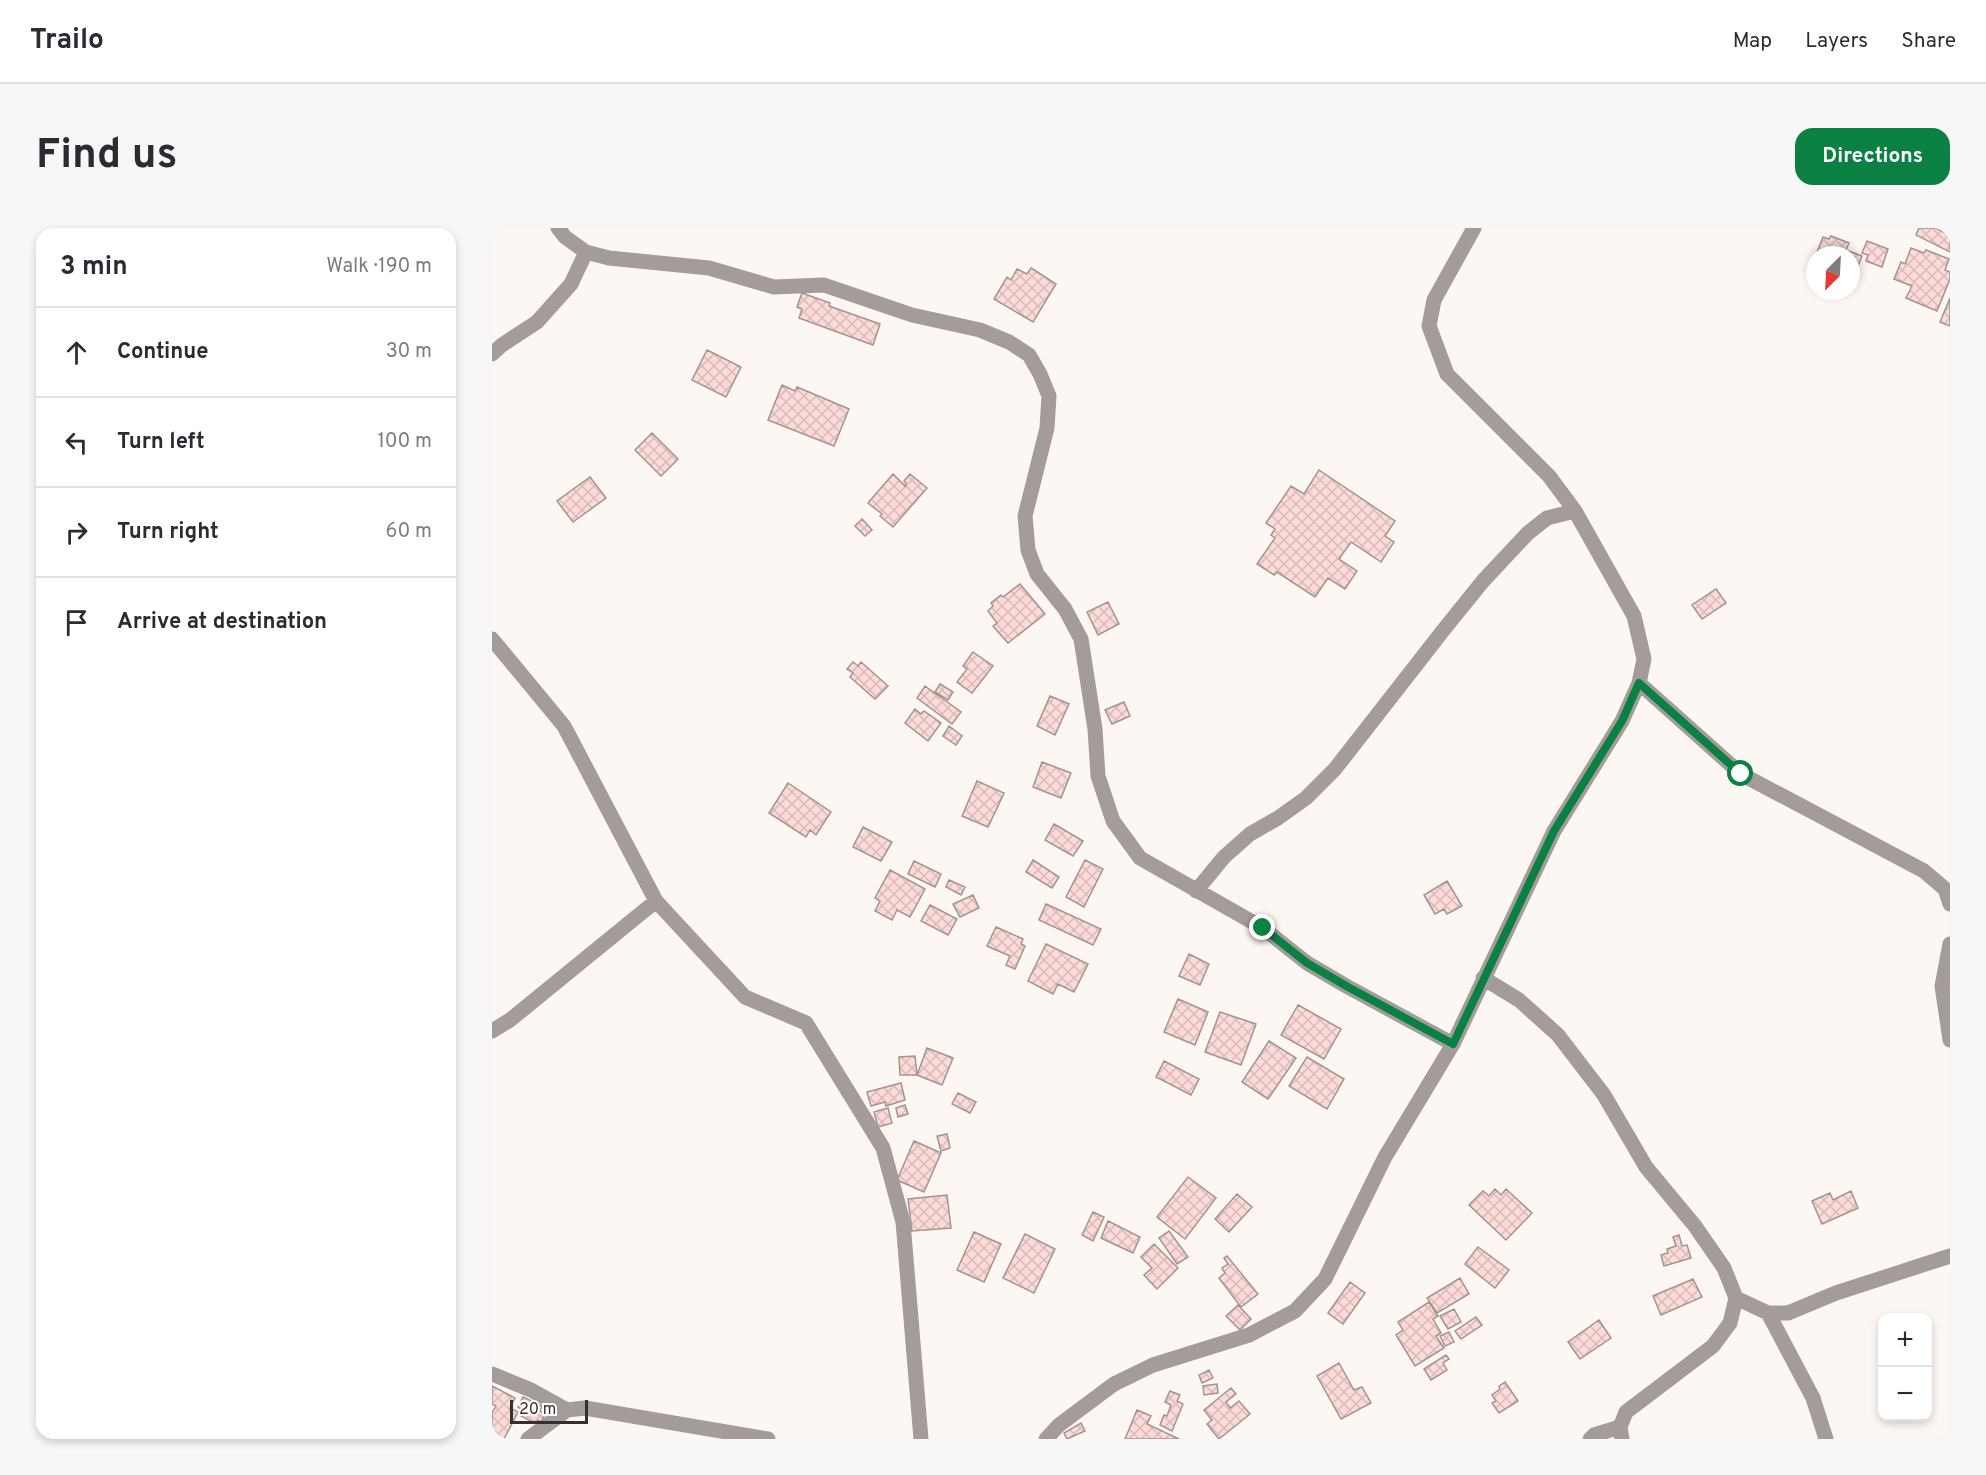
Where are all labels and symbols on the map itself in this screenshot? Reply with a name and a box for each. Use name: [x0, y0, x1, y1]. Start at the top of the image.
north arrow: [1806, 246, 1860, 300]
route start: [1727, 760, 1753, 786]
route end: [1249, 914, 1275, 940]
scale bar: [510, 1397, 588, 1424]

